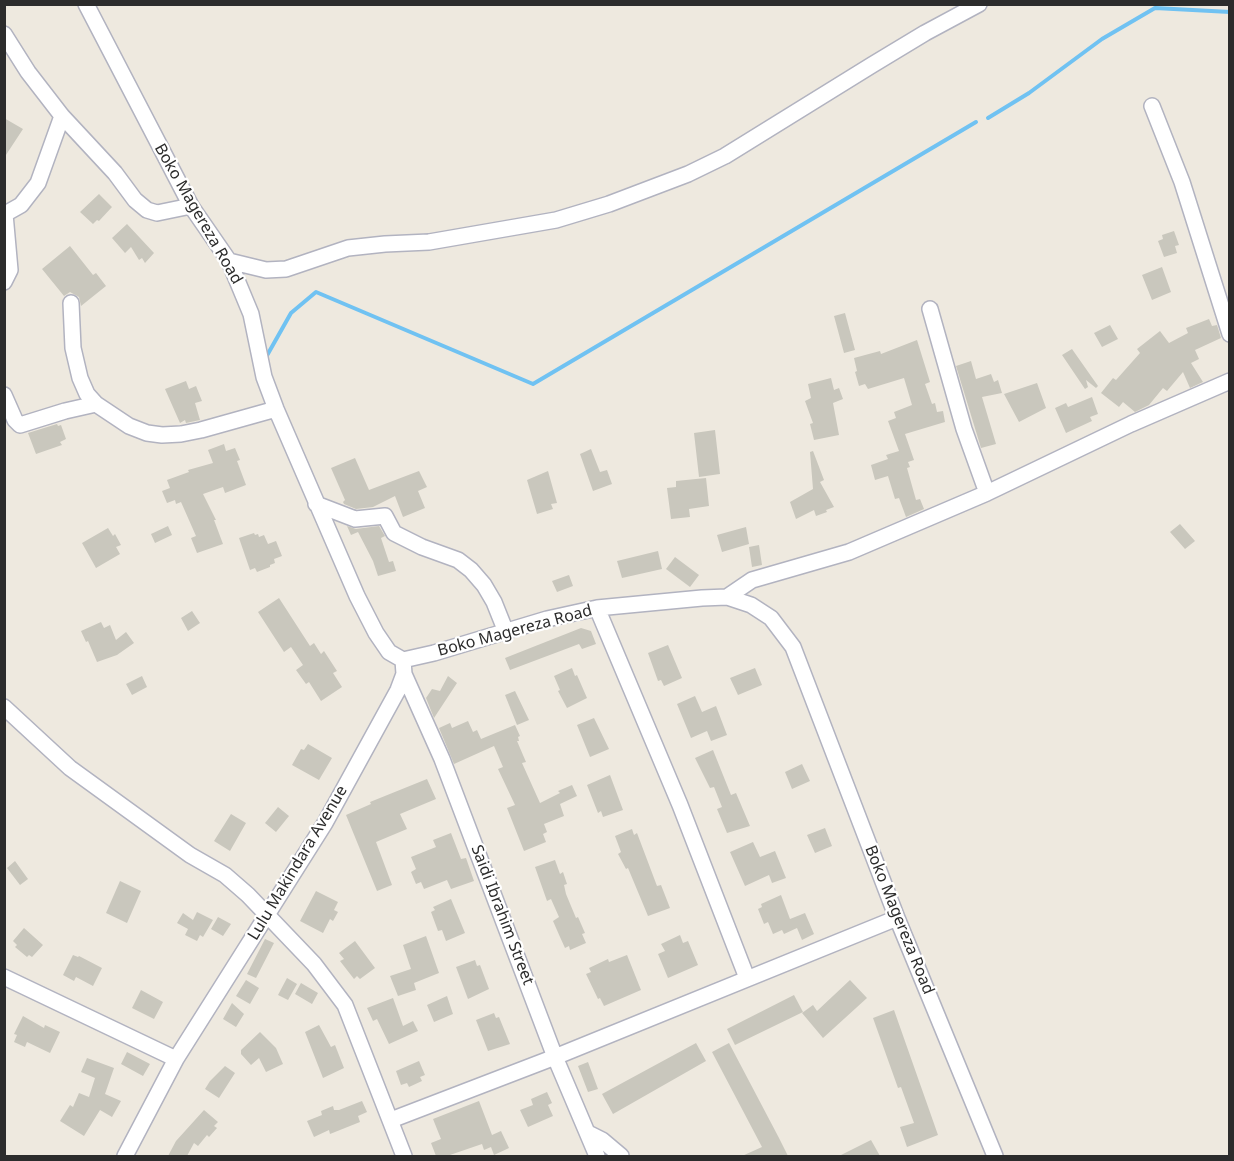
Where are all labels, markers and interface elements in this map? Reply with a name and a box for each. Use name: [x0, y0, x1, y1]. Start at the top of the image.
street label: Boko Magereza Road: [150, 140, 246, 288]
street label: Boko Magereza Road: [436, 601, 594, 661]
street label: Lulu Makindara Avenue: [244, 782, 352, 944]
street label: Saidi Ibrahim Street: [466, 842, 538, 988]
street label: Boko Magereza Road: [860, 843, 938, 997]

